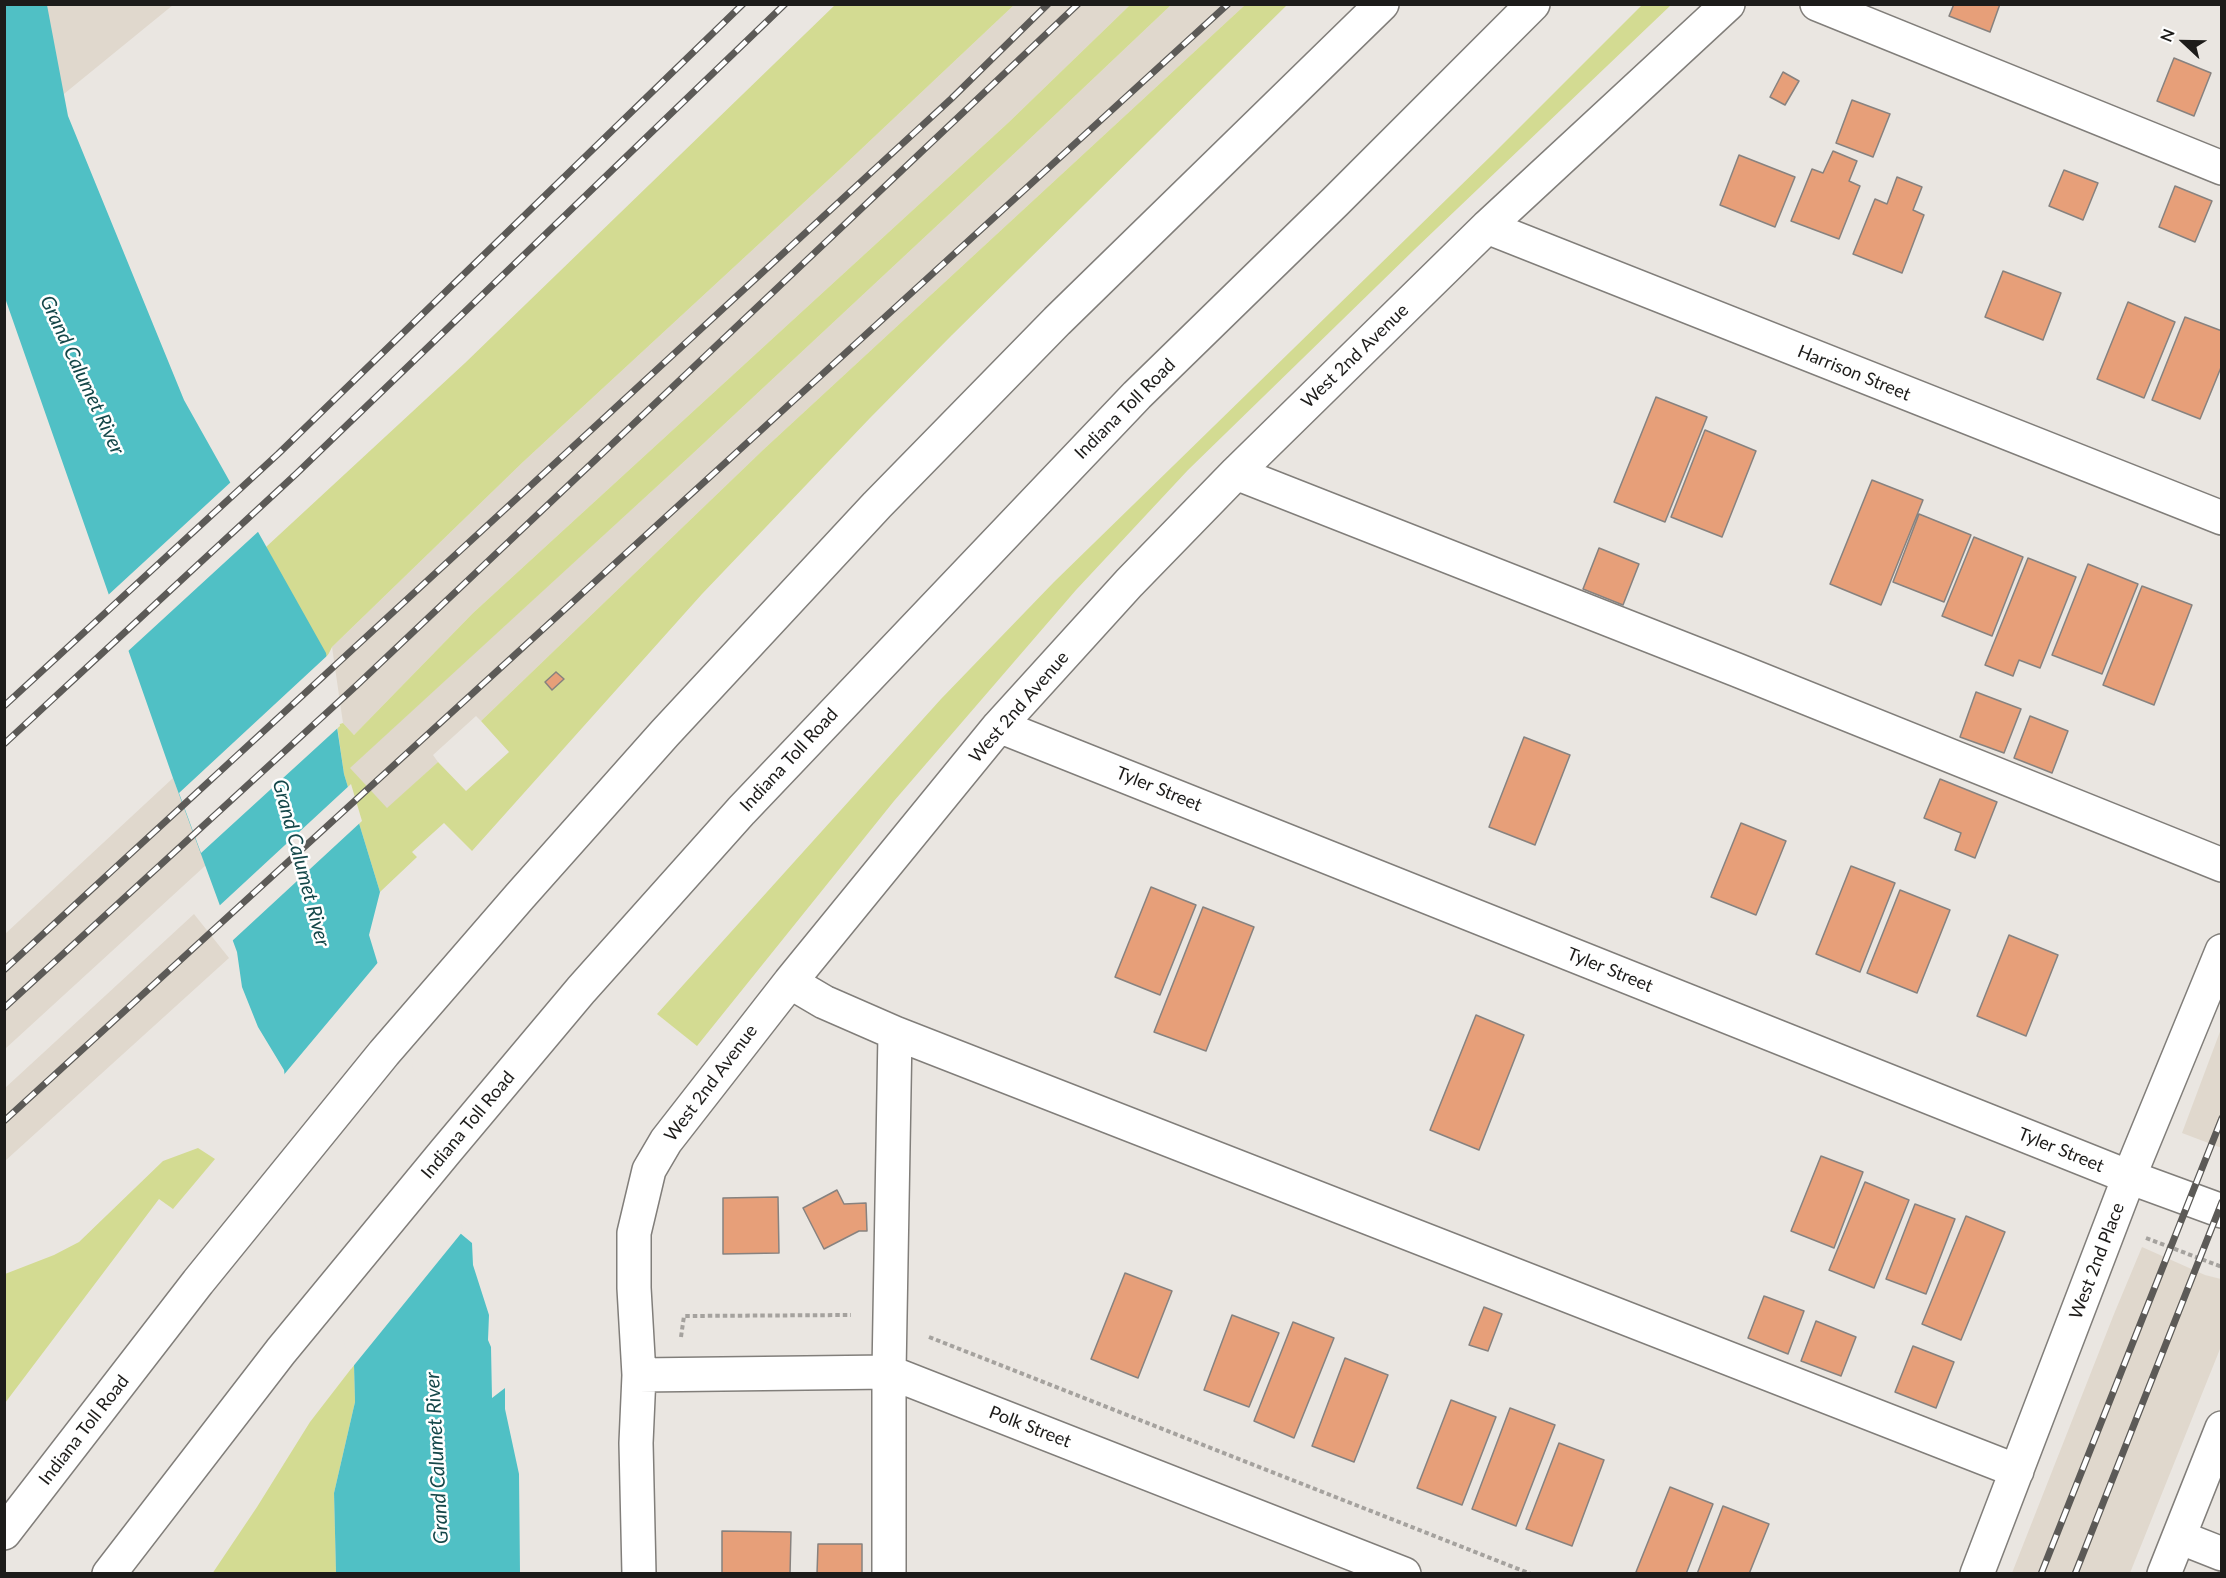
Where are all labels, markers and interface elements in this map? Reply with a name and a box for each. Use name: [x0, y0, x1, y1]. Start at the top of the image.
north arrow: [2154, 12, 2214, 72]
text: N: [2156, 26, 2178, 44]
water label: Grand Calumet River: [35, 292, 129, 458]
street label: West 2nd Avenue: [1297, 299, 1413, 413]
street label: Harrison Street: [1794, 341, 1914, 405]
street label: Indiana Toll Road: [1070, 354, 1180, 464]
street label: West 2nd Avenue: [965, 647, 1073, 767]
street label: Indiana Toll Road: [736, 704, 842, 816]
street label: Tyler Street: [1113, 762, 1205, 816]
water label: Grand Calumet River: [267, 777, 335, 949]
street label: Tyler Street: [1564, 943, 1656, 997]
street label: West 2nd Avenue: [660, 1020, 762, 1146]
street label: Indiana Toll Road: [417, 1067, 519, 1183]
street label: Tyler Street: [2015, 1123, 2107, 1177]
street label: West 2nd Place: [2065, 1200, 2129, 1322]
street label: Indiana Toll Road: [34, 1371, 134, 1489]
water label: Grand Calumet River: [421, 1371, 453, 1545]
street label: Polk Street: [986, 1402, 1074, 1452]

